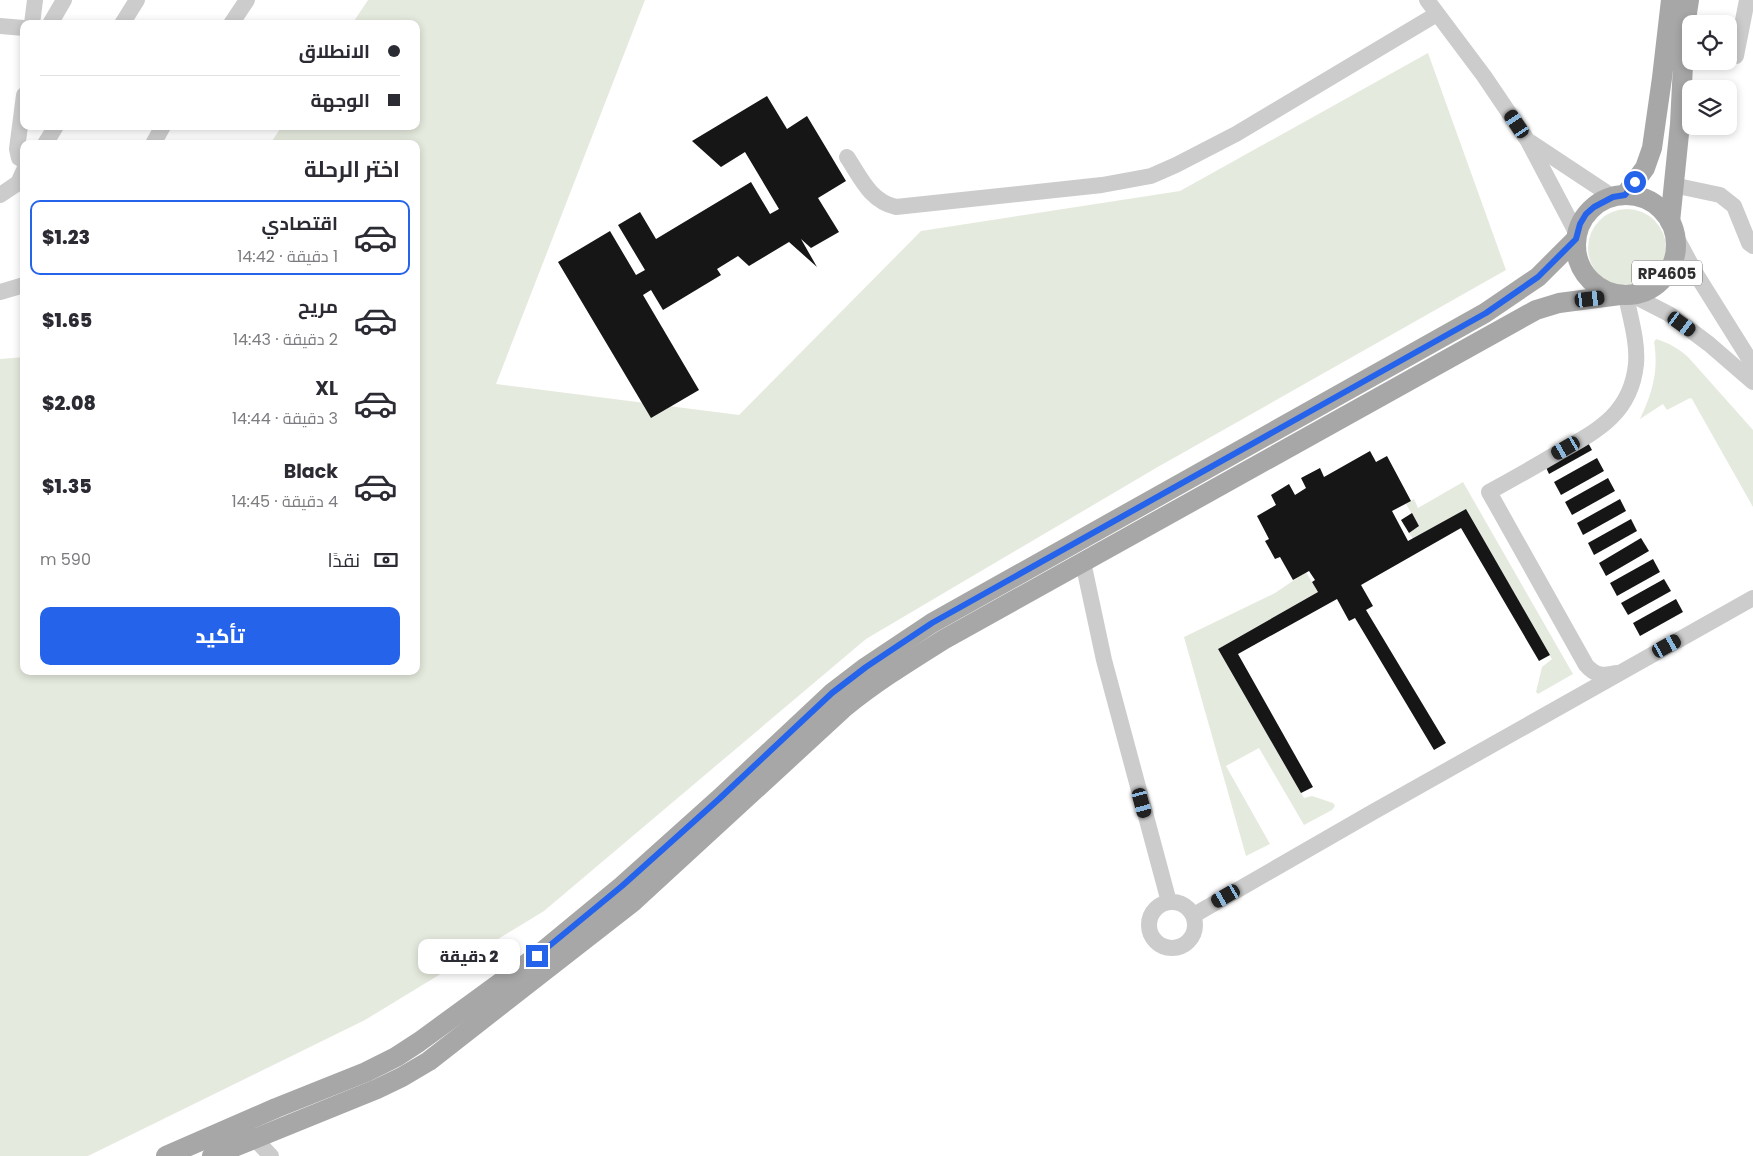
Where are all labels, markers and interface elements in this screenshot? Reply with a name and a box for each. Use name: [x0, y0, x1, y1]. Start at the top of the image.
map controls: [1682, 15, 1737, 135]
button: locate: [1682, 15, 1737, 70]
text: الانطلاق: [299, 38, 370, 65]
button: layers: [1682, 80, 1737, 135]
text: الوجهة: [310, 87, 370, 114]
car: [1502, 107, 1531, 141]
text: اختر الرحلة: [304, 154, 400, 185]
route start: [1624, 171, 1646, 193]
text: اقتصادي: [262, 210, 338, 237]
icon: car: [353, 215, 398, 260]
text: $1.23: [42, 224, 90, 251]
text: 1 دقيقة · 14:42: [237, 245, 338, 268]
road number: RP4605: [1632, 260, 1702, 286]
car: [1574, 290, 1605, 308]
text: مريح: [298, 293, 338, 320]
icon: car: [353, 298, 398, 343]
text: $1.65: [42, 307, 92, 334]
car: [1665, 309, 1698, 339]
text: 2 دقيقة · 14:43: [233, 328, 338, 351]
text: XL: [315, 375, 338, 402]
icon: car: [353, 381, 398, 426]
text: $2.08: [42, 390, 96, 417]
text: 3 دقيقة · 14:44: [232, 407, 338, 430]
car: [1549, 434, 1582, 462]
text: Black: [284, 458, 338, 485]
icon: car: [353, 464, 398, 509]
text: $1.35: [42, 473, 92, 500]
text: 4 دقيقة · 14:45: [231, 490, 338, 513]
icon: cash: [372, 546, 400, 574]
text: نقدًا: [328, 547, 360, 574]
text: 590 m: [40, 548, 91, 571]
button: تأكيد: [40, 607, 400, 665]
car: [1650, 632, 1683, 660]
car: [1130, 787, 1153, 819]
car: [1209, 882, 1242, 910]
callout: 2 دقيقة: [417, 938, 520, 974]
text: 2 دقيقة: [440, 945, 498, 968]
route end: [526, 945, 548, 967]

